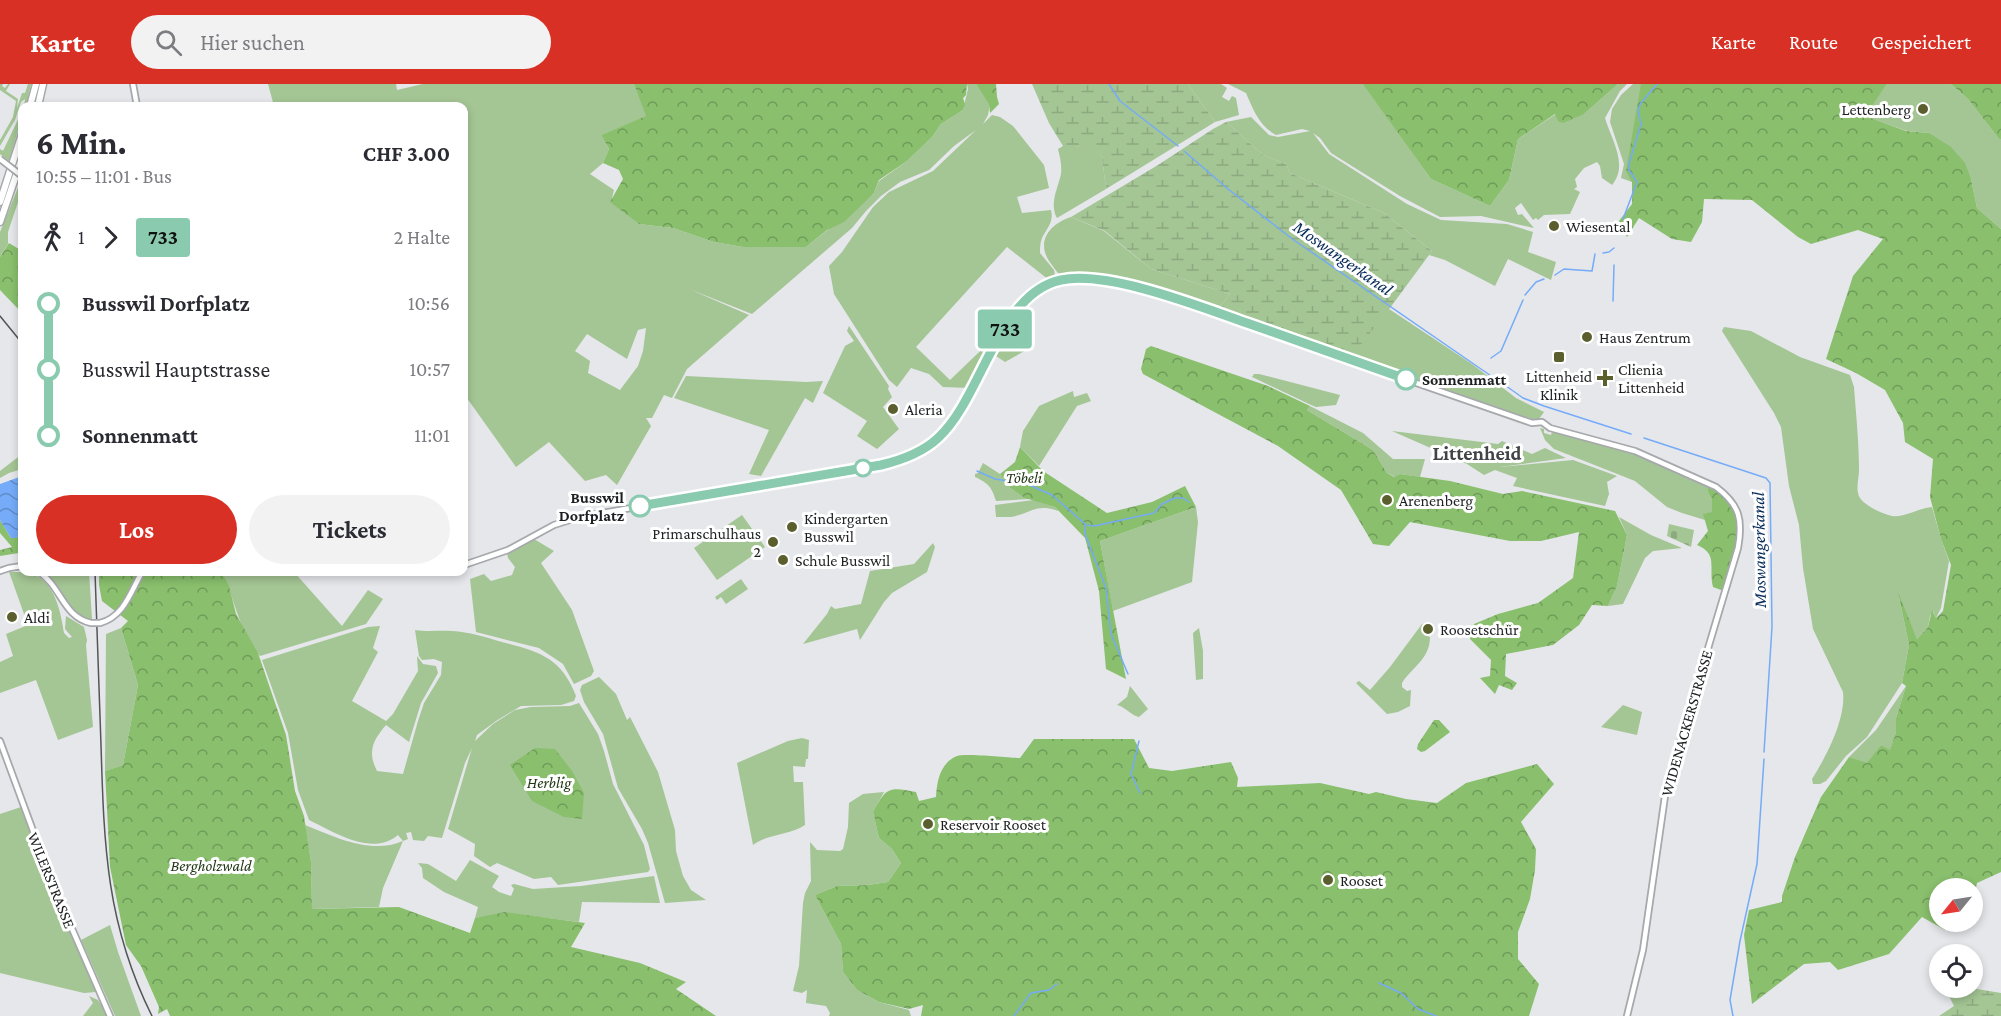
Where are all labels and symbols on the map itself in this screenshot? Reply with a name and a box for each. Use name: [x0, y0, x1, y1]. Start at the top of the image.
place label: Lettenberg: [1841, 101, 1911, 119]
marker: Lettenberg: [1916, 102, 1930, 116]
water label: Moswangerkanal: [1289, 216, 1397, 300]
place label: Wiesental: [1566, 218, 1630, 235]
marker: Wiesental: [1547, 219, 1561, 233]
line badge: 733: [970, 310, 1040, 348]
place label: Haus Zentrum: [1599, 329, 1691, 346]
marker: Haus Zentrum: [1580, 330, 1594, 344]
marker: Littenheid Klinik: [1552, 350, 1566, 364]
place label: Clienia Littenheid: [1618, 361, 1685, 396]
marker: Sonnenmatt: [1395, 368, 1417, 390]
place label: Littenheid Klinik: [1526, 368, 1593, 403]
marker: Clienia Littenheid: [1596, 369, 1614, 387]
place label: Sonnenmatt: [1422, 371, 1506, 388]
place label: Aleria: [905, 401, 943, 418]
marker: Aleria: [886, 402, 900, 416]
district label: Littenheid: [1432, 442, 1522, 464]
unlabelled marker: [854, 459, 872, 477]
park label: Töbeli: [1006, 469, 1043, 486]
place label: Busswil Dorfplatz: [559, 489, 625, 524]
water label: Moswangerkanal: [1748, 491, 1770, 609]
place label: Arenenberg: [1399, 492, 1473, 510]
marker: Arenenberg: [1380, 493, 1394, 507]
marker: Busswil Dorfplatz: [629, 495, 651, 517]
place label: Kindergarten Busswil: [804, 510, 889, 545]
marker: Kindergarten Busswil: [785, 520, 799, 534]
place label: Primarschulhaus 2: [652, 525, 761, 560]
marker: Primarschulhaus 2: [766, 535, 780, 549]
place label: Schule Busswil: [795, 552, 890, 569]
marker: Schule Busswil: [776, 553, 790, 567]
place label: Aldi: [24, 609, 50, 626]
marker: Aldi: [5, 610, 19, 624]
place label: Roosetschür: [1440, 621, 1519, 638]
marker: Roosetschür: [1421, 622, 1435, 636]
street label: WIDENACKERSTRASSE: [1657, 648, 1716, 798]
park label: Herblig: [527, 774, 572, 792]
place label: Reservoir Rooset: [940, 816, 1047, 833]
marker: Reservoir Rooset: [921, 817, 935, 831]
street label: WILERSTRASSE: [25, 830, 79, 931]
park label: Bergholzwald: [170, 857, 252, 875]
place label: Rooset: [1340, 872, 1384, 889]
marker: Rooset: [1321, 873, 1335, 887]
north arrow: [1929, 878, 1983, 932]

